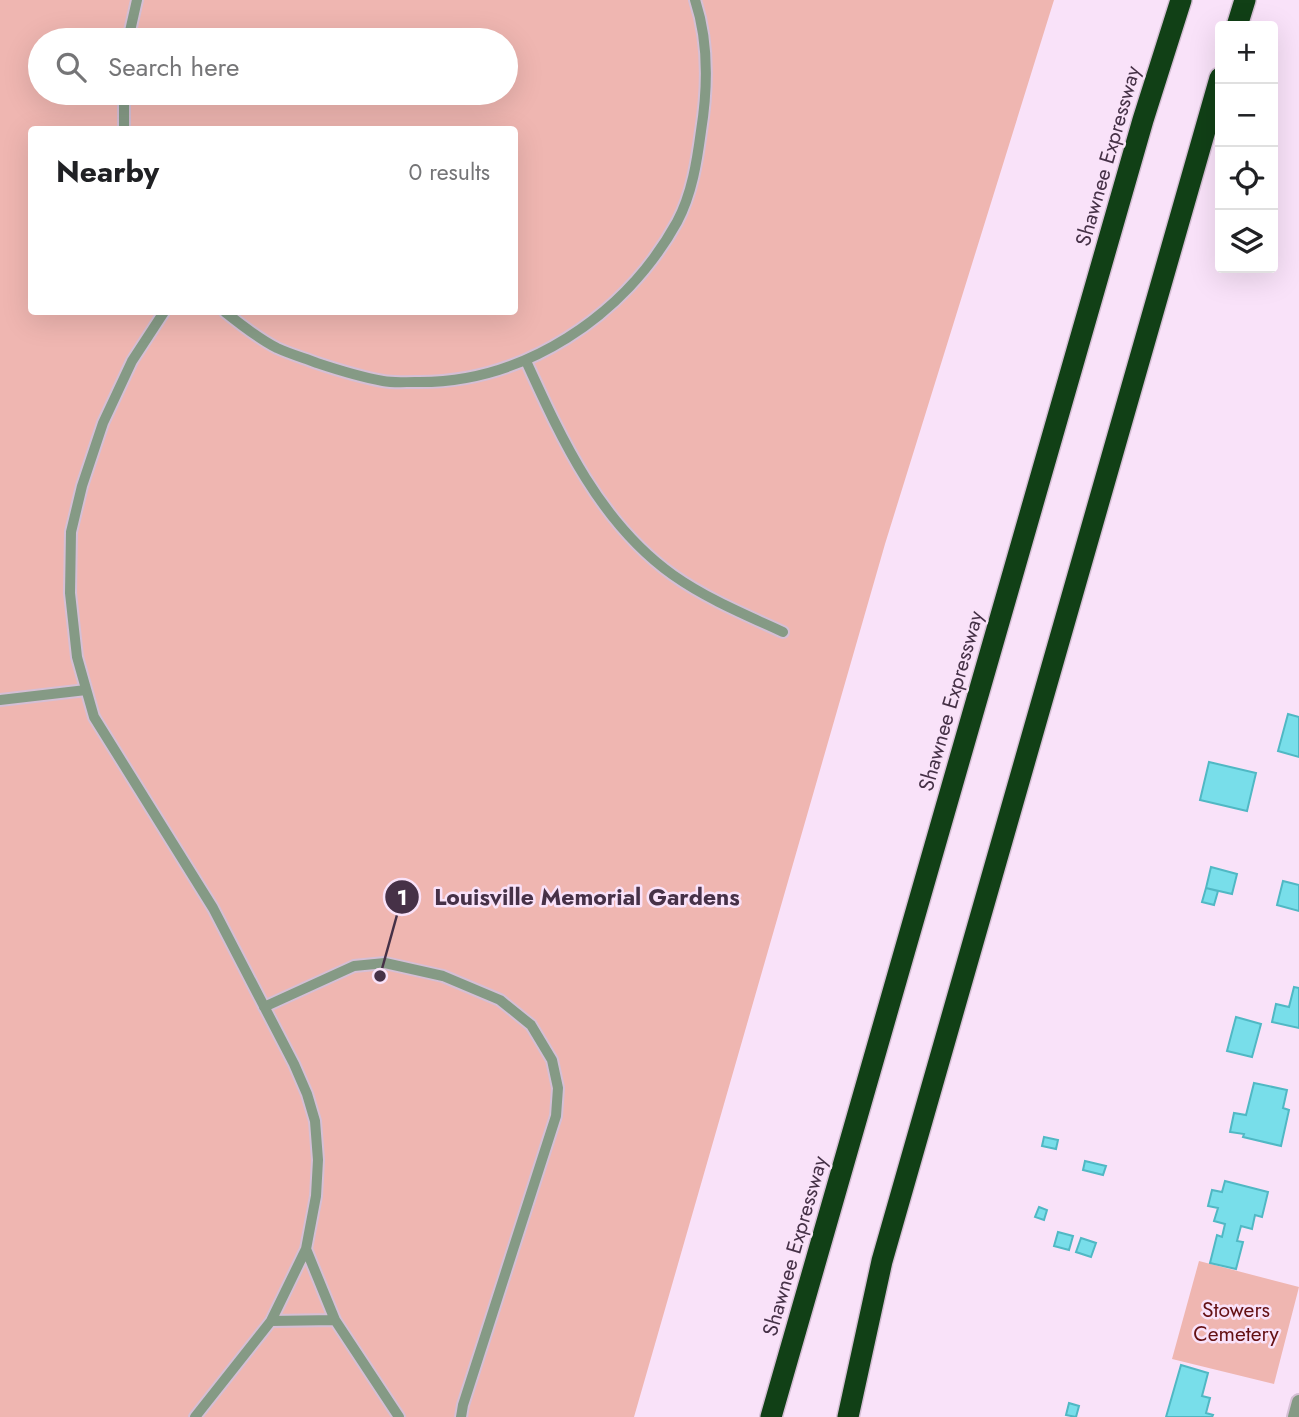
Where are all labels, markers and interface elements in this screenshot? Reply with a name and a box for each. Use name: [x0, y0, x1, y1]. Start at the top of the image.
map controls: [1215, 21, 1278, 273]
button: +: [1215, 21, 1278, 84]
search box: [28, 28, 518, 105]
icon: search: [52, 48, 90, 86]
text: Search here: [108, 48, 240, 86]
street label: Shawnee Expressway: [1068, 62, 1148, 250]
button: −: [1215, 84, 1278, 147]
button: locate: [1215, 147, 1278, 210]
text: Nearby: [56, 150, 159, 193]
text: 0 results: [408, 155, 490, 189]
button: layers: [1215, 210, 1278, 273]
street label: Shawnee Expressway: [911, 607, 991, 795]
callout: Louisville Memorial Gardens: [385, 875, 753, 919]
text: Louisville Memorial Gardens: [434, 880, 740, 914]
text: 1: [397, 883, 407, 913]
street label: Shawnee Expressway: [755, 1152, 835, 1340]
park label: Stowers Cemetery: [1193, 1295, 1279, 1349]

